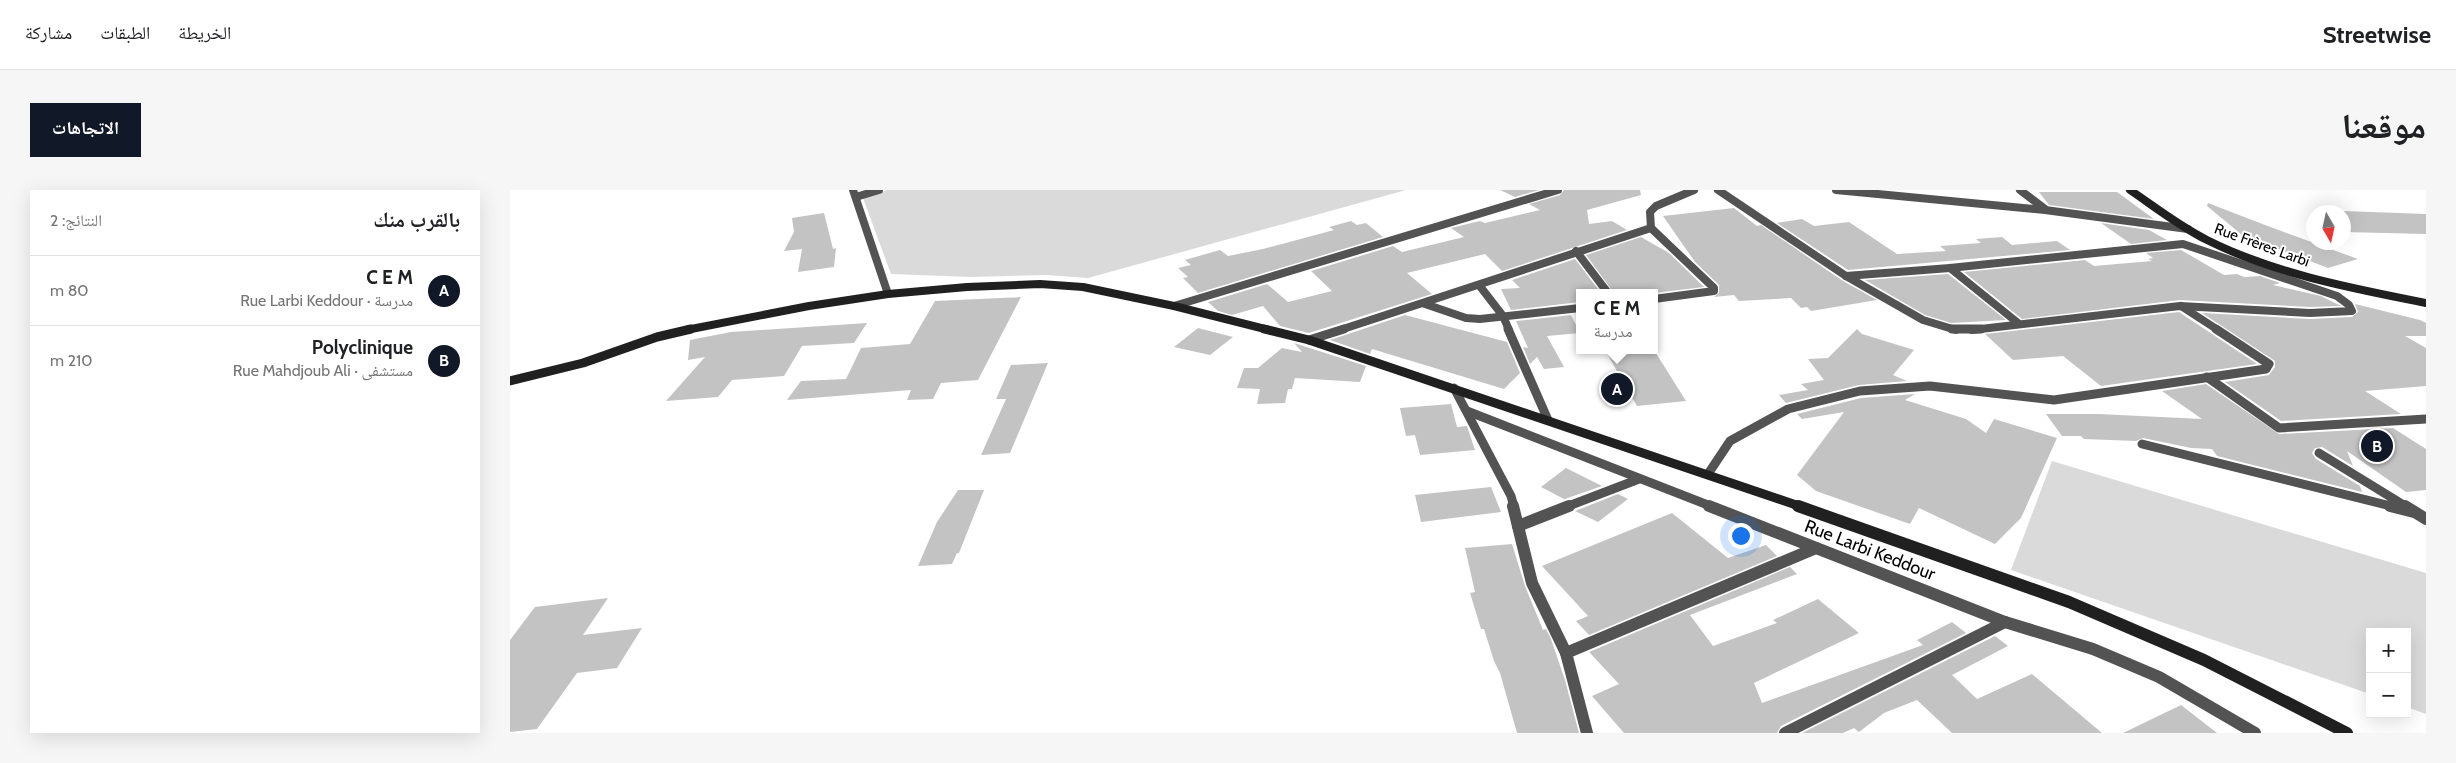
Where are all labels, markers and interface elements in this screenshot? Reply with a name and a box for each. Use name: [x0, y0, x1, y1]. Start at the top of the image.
text: Streetwise: [2323, 20, 2431, 49]
text: مشاركة: [25, 22, 72, 44]
text: الطبقات: [100, 22, 150, 44]
text: الخريطة: [178, 22, 231, 44]
button: الاتجاهات: [30, 103, 141, 157]
text: موقعنا: [2341, 104, 2426, 147]
north arrow: [2306, 205, 2351, 250]
text: بالقرب منك: [373, 207, 460, 232]
text: النتائج: 2: [50, 211, 102, 230]
street label: Rue Frères Larbi: [2212, 219, 2312, 271]
text: C E M: [366, 266, 413, 289]
text: 80 m: [50, 281, 89, 300]
text: A: [439, 281, 449, 300]
popup: [1576, 289, 1658, 354]
text: مدرسة · Rue Larbi Keddour: [240, 291, 413, 310]
text: C E M: [1594, 297, 1640, 320]
text: مدرسة: [1594, 322, 1632, 341]
text: Polyclinique: [312, 336, 413, 359]
text: 210 m: [50, 351, 92, 370]
text: B: [439, 351, 449, 370]
text: مستشفى · Rue Mahdjoub Ali: [233, 361, 413, 380]
pin: A: [1601, 370, 1633, 408]
pin: B: [2361, 427, 2393, 465]
street label: Rue Larbi Keddour: [1801, 515, 1939, 585]
your location: [1728, 523, 1754, 549]
map controls: [2366, 628, 2411, 718]
button: +: [2366, 628, 2411, 673]
button: −: [2366, 673, 2411, 718]

